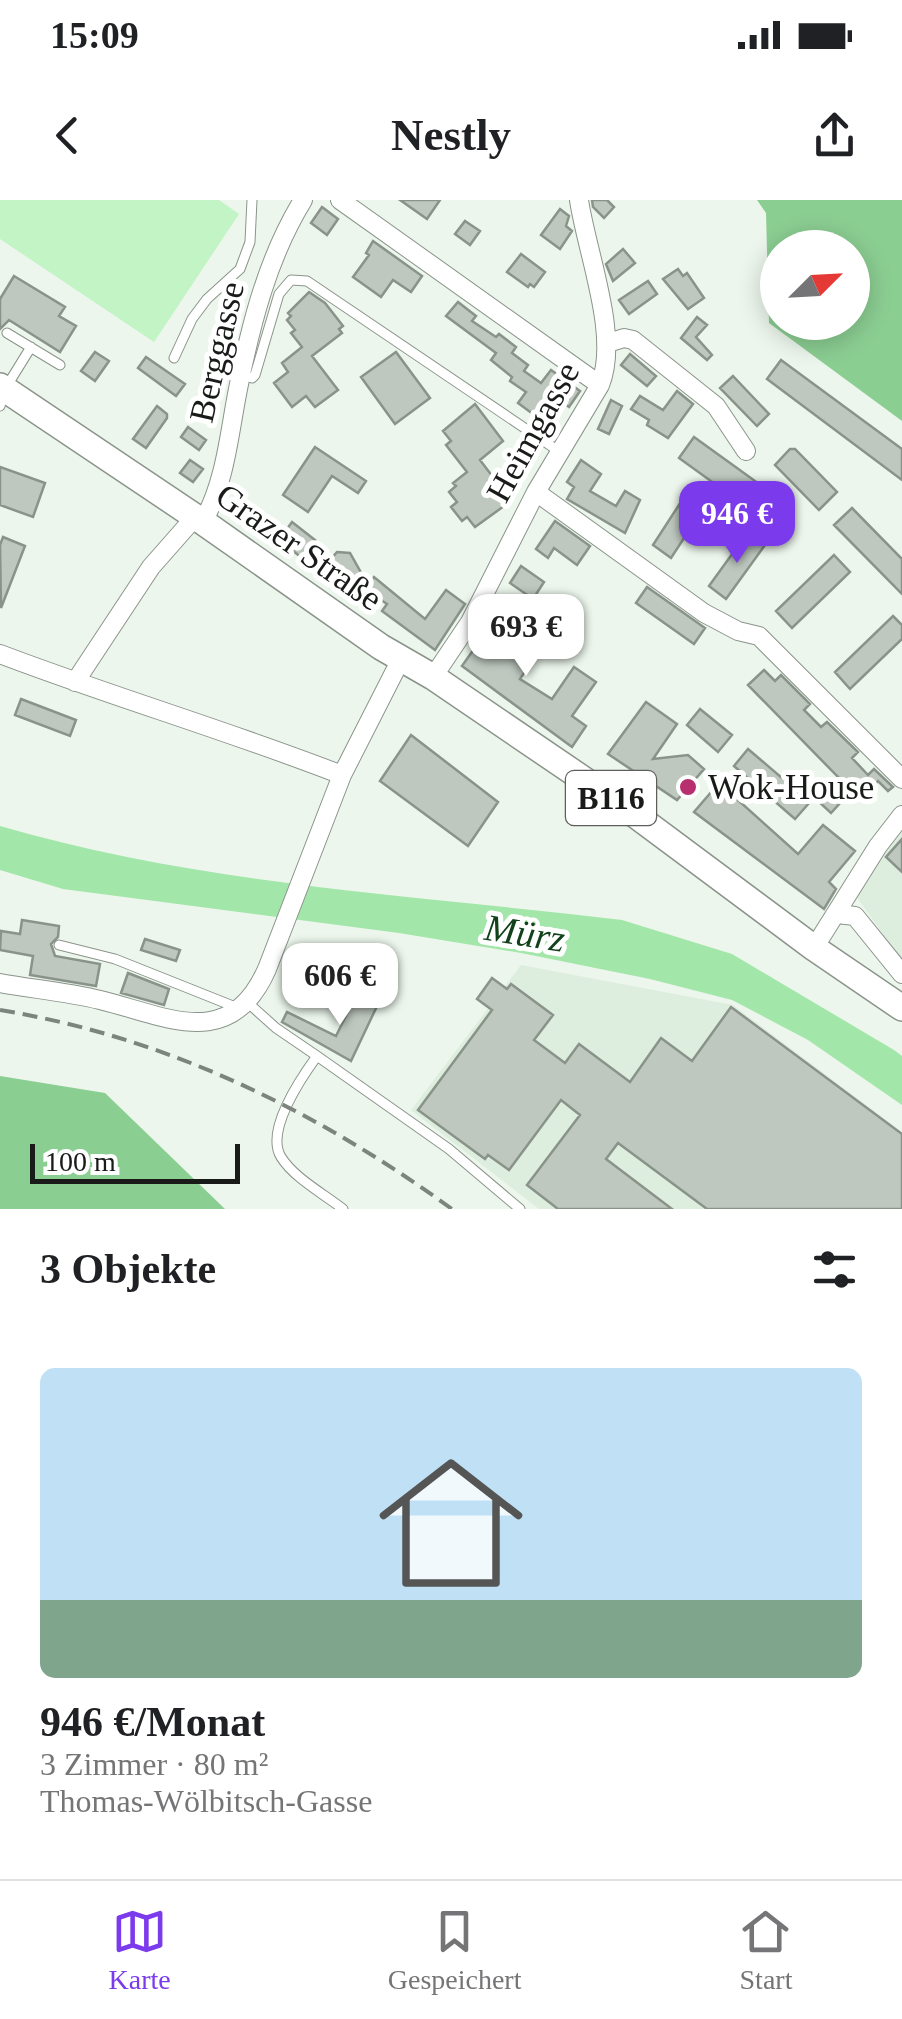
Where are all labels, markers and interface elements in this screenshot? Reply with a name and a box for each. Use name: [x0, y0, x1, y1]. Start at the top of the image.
text: 15:09: [50, 14, 139, 56]
icon: back: [40, 108, 95, 163]
icon: share: [807, 108, 862, 163]
text: Nestly: [391, 110, 511, 160]
north arrow: [760, 230, 870, 340]
map controls: [760, 230, 870, 340]
street label: Berggasse: [182, 278, 252, 426]
street label: Heimgasse: [479, 355, 587, 509]
street label: Grazer Straße: [209, 476, 389, 618]
pin: 946 €: [667, 481, 807, 566]
text: 946 €: [701, 495, 773, 531]
pin: 693 €: [456, 594, 596, 679]
text: 693 €: [490, 608, 562, 644]
place label: Wok-House: [708, 768, 874, 807]
road number: B116: [566, 771, 656, 825]
marker: Wok-House: [677, 776, 699, 798]
water label: Mürz: [481, 906, 568, 960]
pin: 606 €: [270, 943, 410, 1028]
text: 606 €: [304, 957, 376, 993]
scale bar: [30, 1139, 240, 1184]
text: 100 m: [45, 1146, 116, 1177]
icon: filters: [807, 1242, 862, 1297]
text: 3 Objekte: [40, 1246, 216, 1292]
icon: home: [361, 1433, 541, 1613]
text: 946 €/Monat: [40, 1699, 265, 1745]
text: 3 Zimmer · 80 m²: [40, 1746, 268, 1782]
text: Thomas-Wölbitsch-Gasse: [40, 1783, 372, 1819]
tab: Karte: [109, 1904, 171, 1996]
tab: Gespeichert: [388, 1904, 521, 1996]
tab: Start: [738, 1904, 793, 1996]

